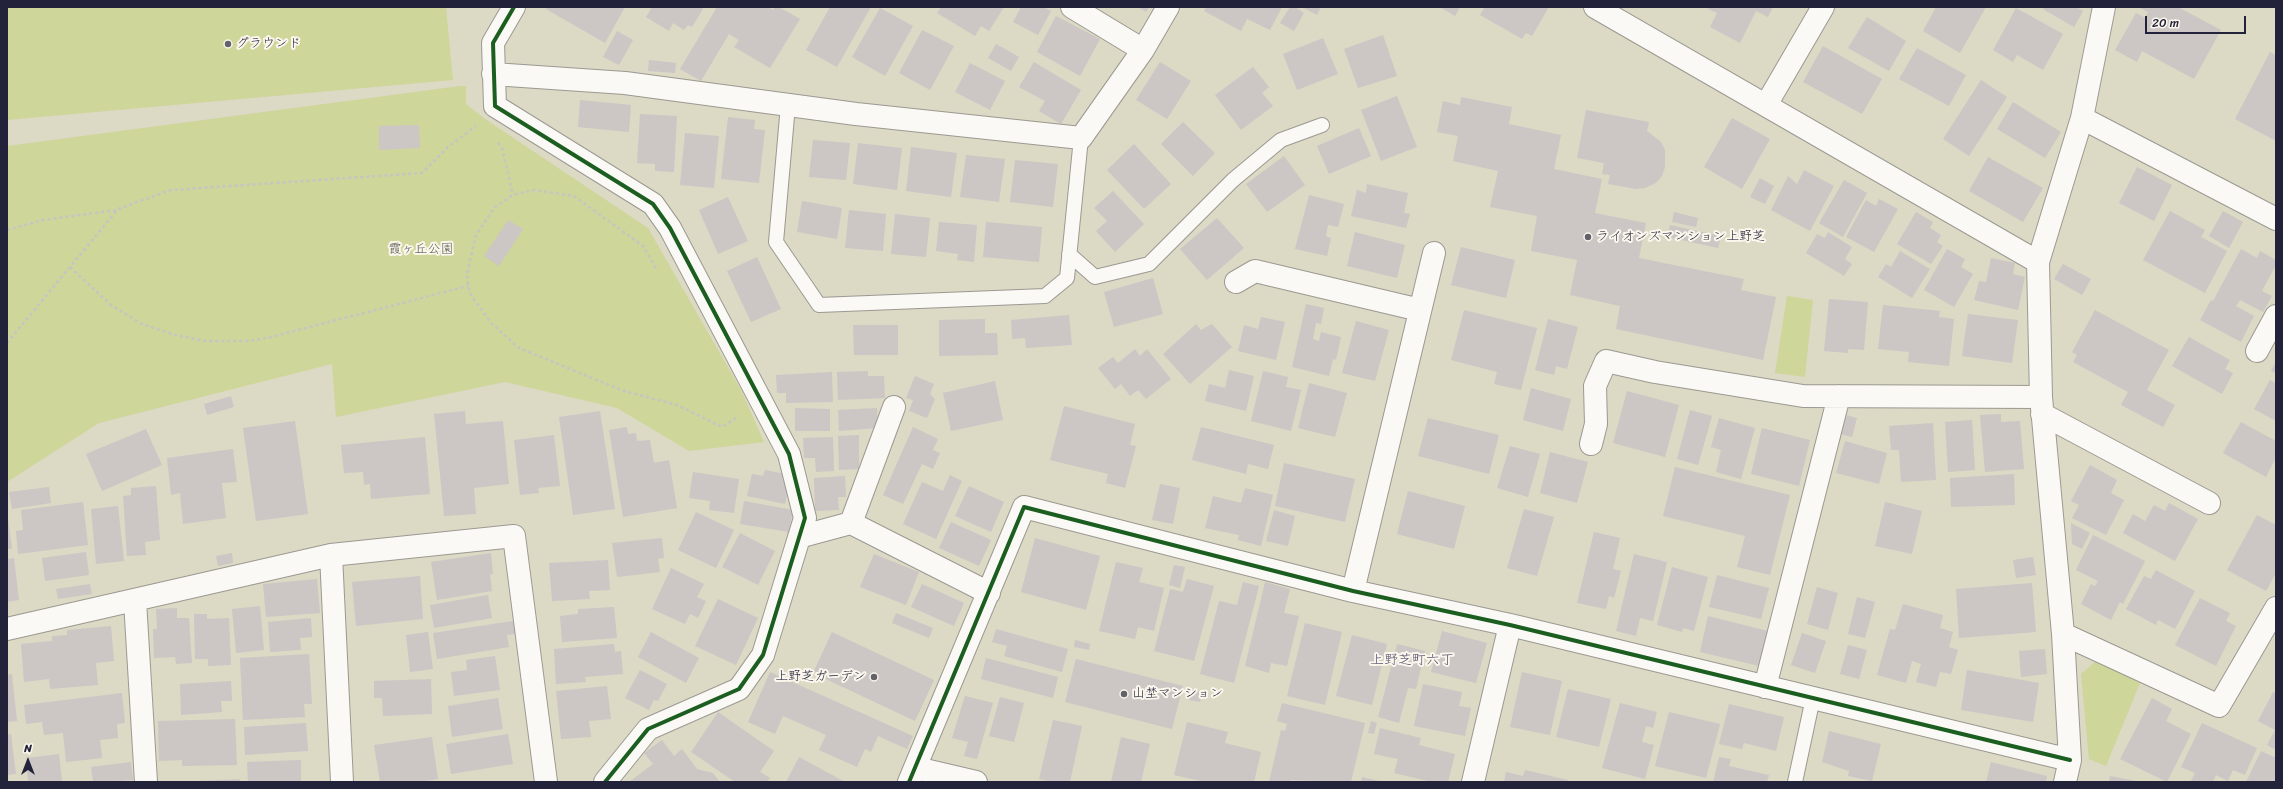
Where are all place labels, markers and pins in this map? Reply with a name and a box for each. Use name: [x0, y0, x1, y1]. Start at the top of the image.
place label: グラウンド: [236, 36, 301, 52]
marker: グラウンド: [223, 39, 233, 49]
place label: ライオンズマンション上野芝: [1596, 229, 1765, 245]
marker: ライオンズマンション上野芝: [1583, 232, 1593, 242]
place label: 上野芝ガーデン: [775, 669, 866, 685]
marker: 上野芝ガーデン: [869, 672, 879, 682]
place label: 山埜マンション: [1132, 686, 1223, 702]
marker: 山埜マンション: [1119, 689, 1129, 699]

